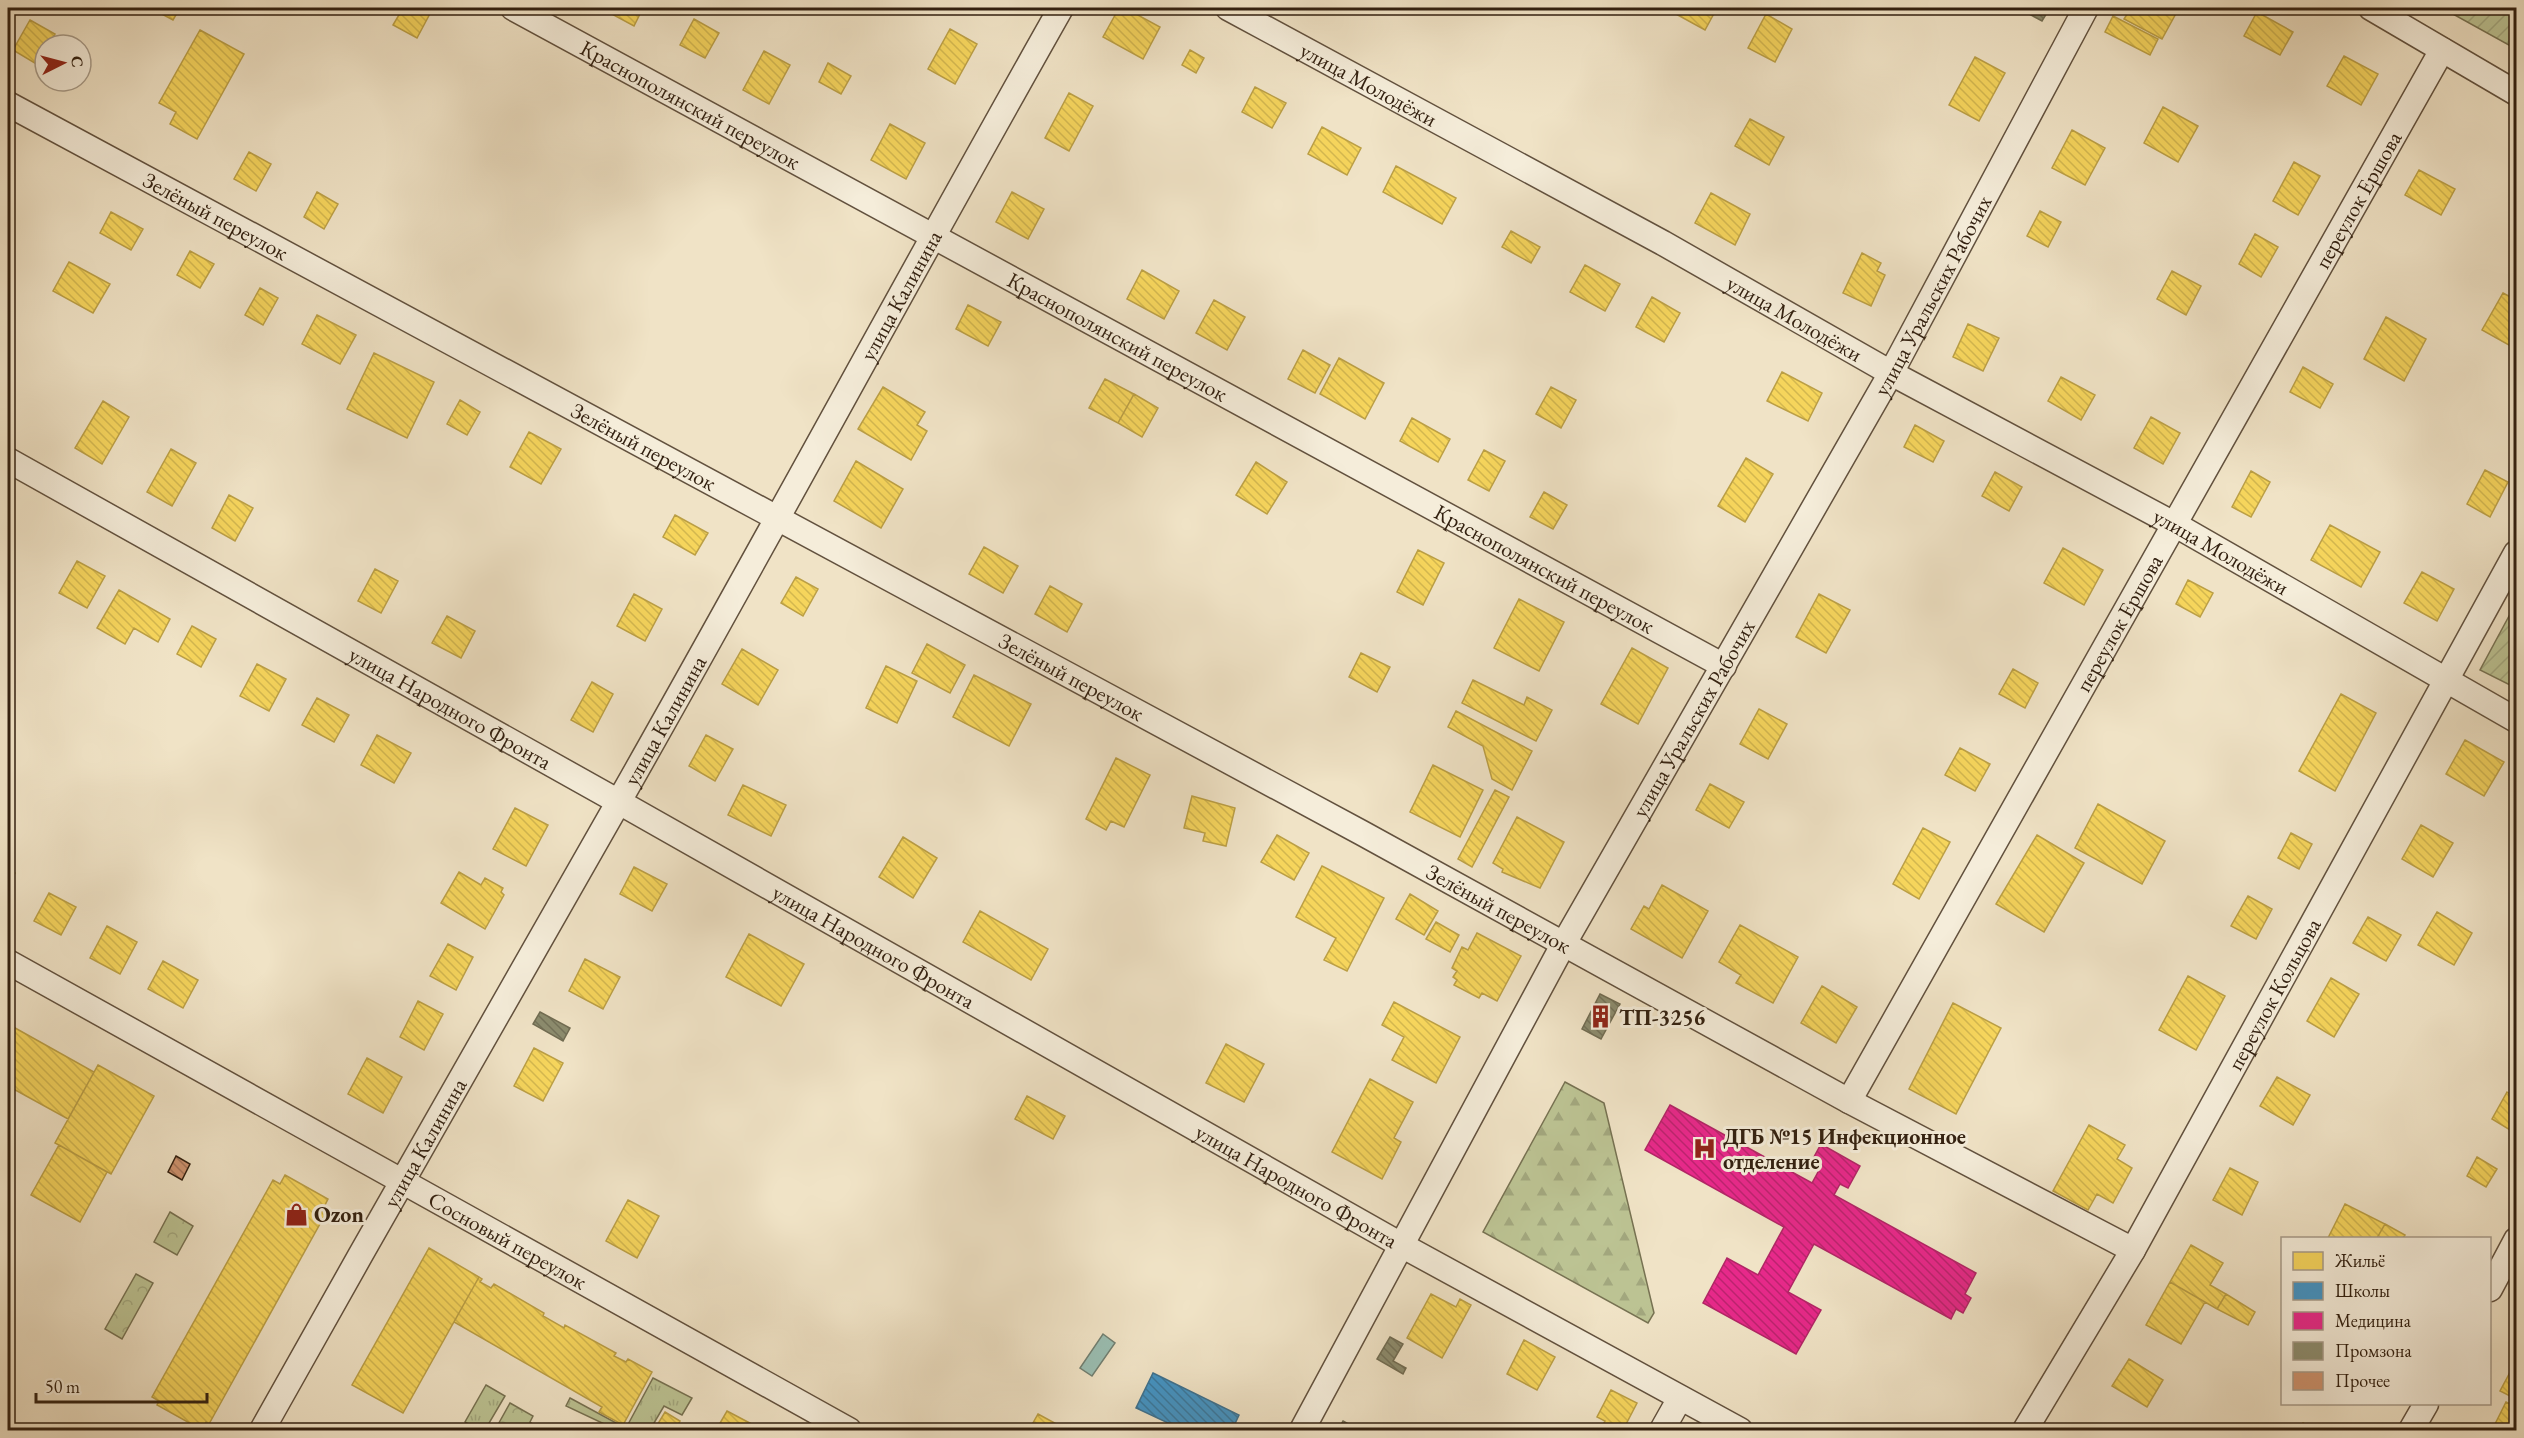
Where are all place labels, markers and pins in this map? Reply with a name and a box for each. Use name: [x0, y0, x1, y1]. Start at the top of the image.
place label: ТП-3256: [1619, 1003, 1706, 1032]
building icon: ТП-3256: [1588, 1004, 1614, 1030]
place label: ДГБ №15 Инфекционное отделение: [1723, 1122, 1966, 1176]
hospital icon: ДГБ №15 Инфекционное отделение: [1692, 1136, 1718, 1162]
place label: Ozon: [314, 1200, 364, 1229]
shop icon: Ozon: [283, 1201, 309, 1227]

